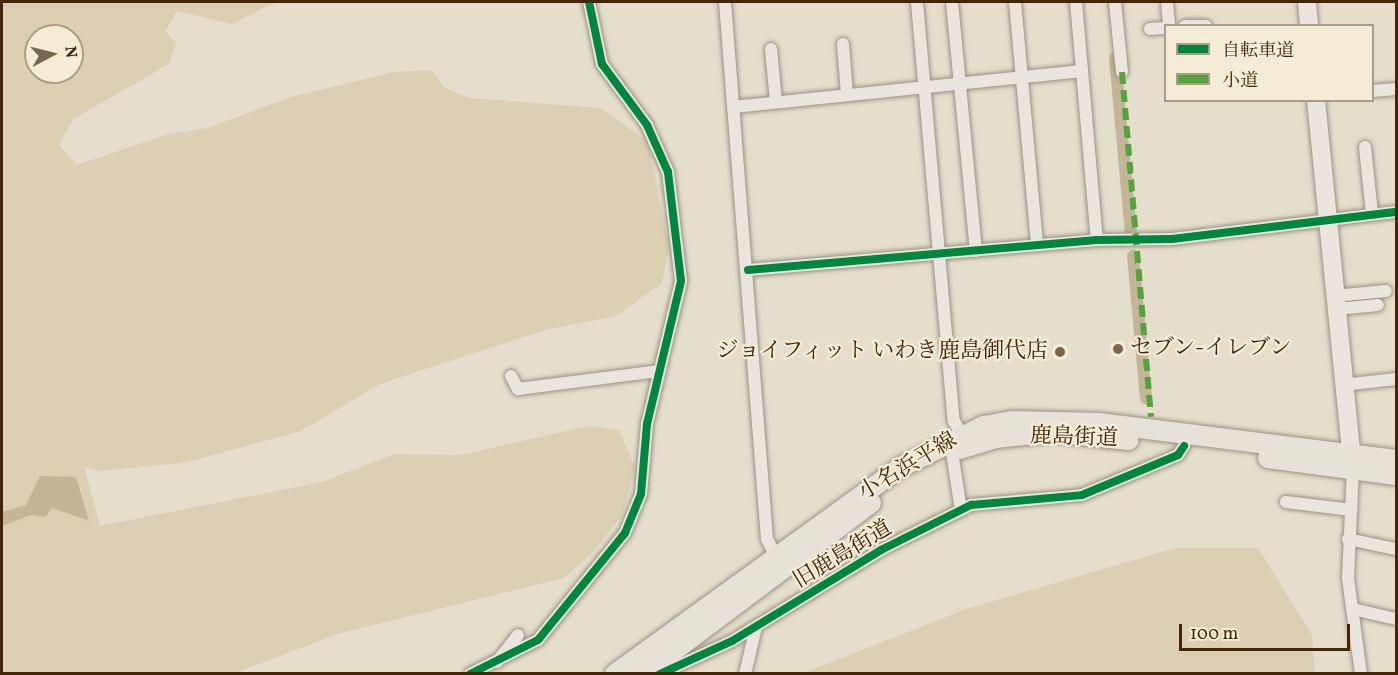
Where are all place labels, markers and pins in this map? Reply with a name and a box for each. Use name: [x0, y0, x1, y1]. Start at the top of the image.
place label: セブン-イレブン: [1130, 336, 1293, 362]
place label: ジョイフィット いわき鹿島御代店: [714, 339, 1048, 365]
marker: セブン-イレブン: [1111, 342, 1125, 356]
marker: ジョイフィット いわき鹿島御代店: [1053, 345, 1067, 359]

